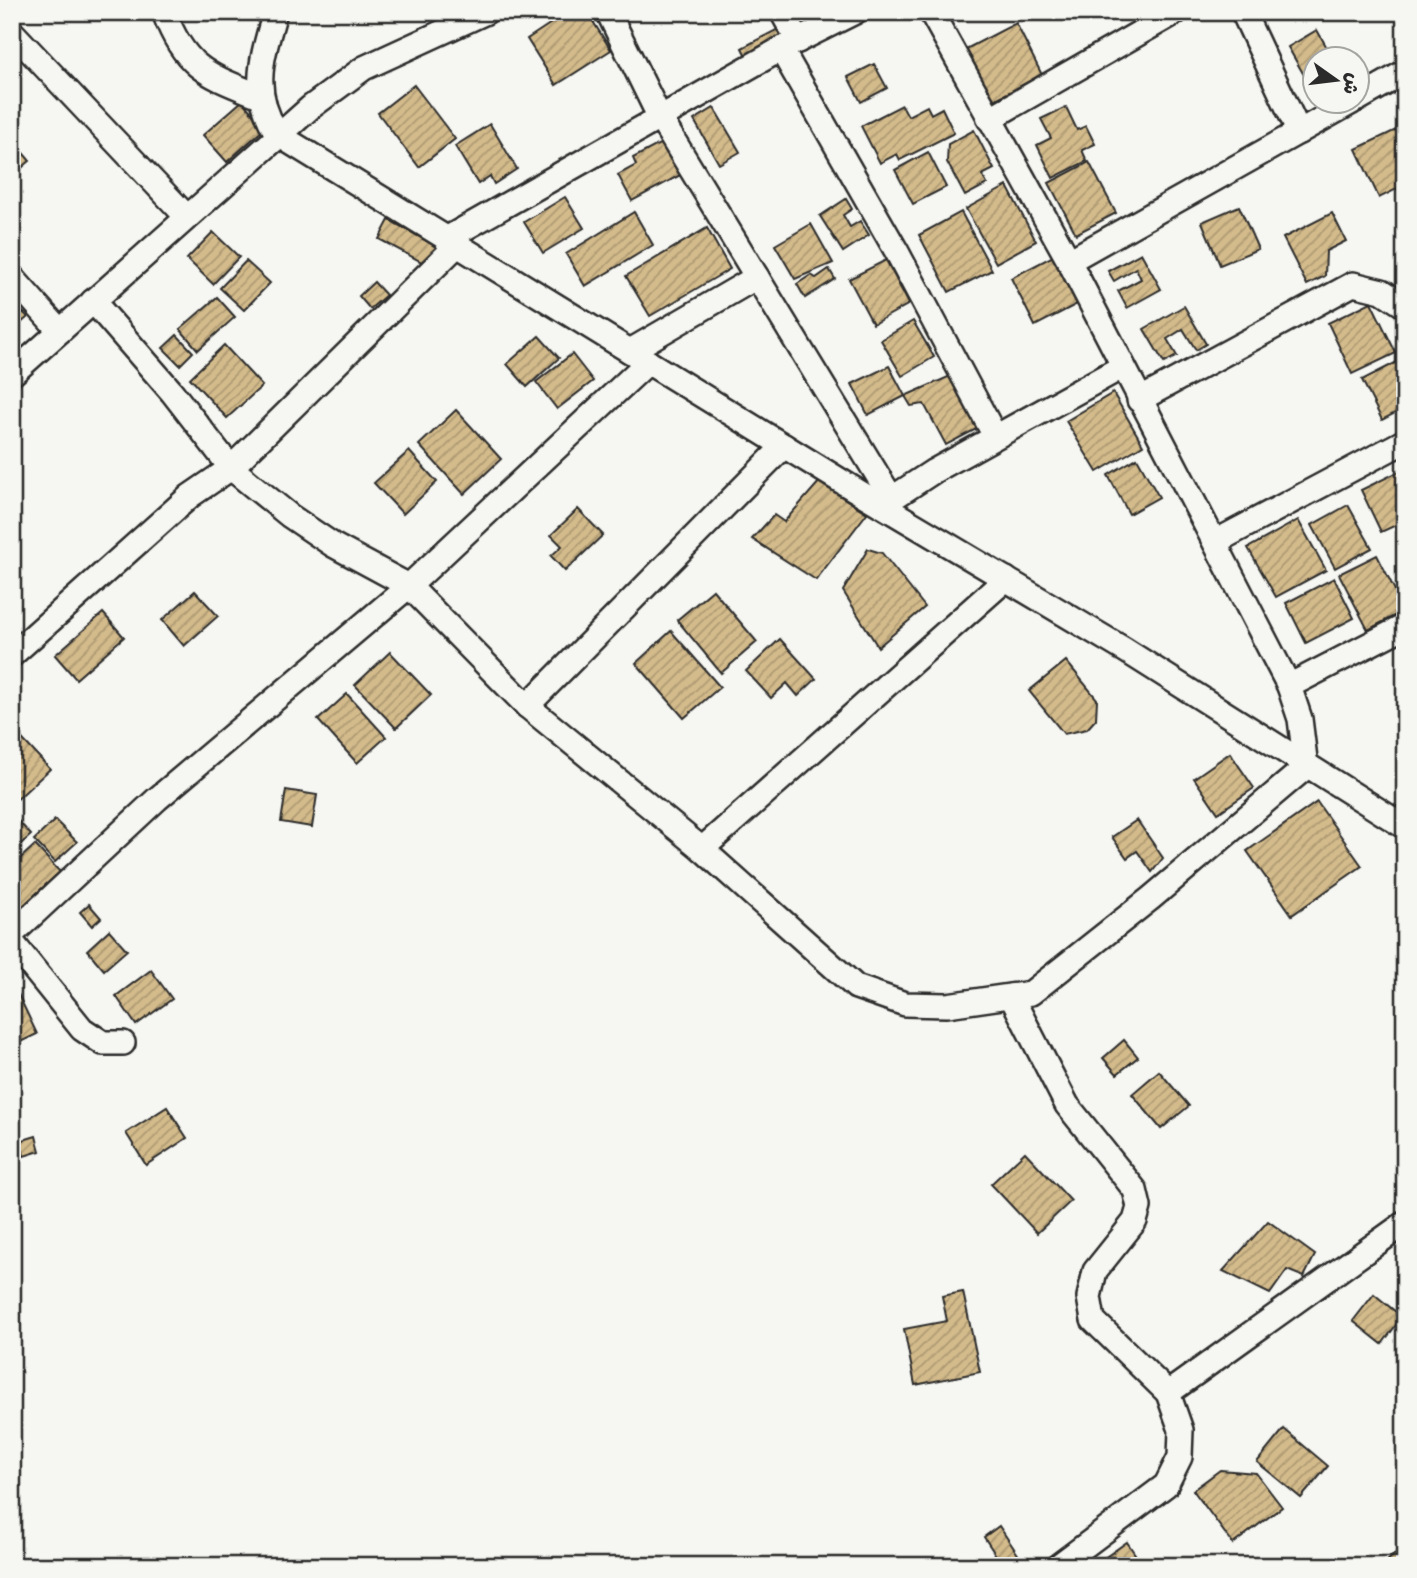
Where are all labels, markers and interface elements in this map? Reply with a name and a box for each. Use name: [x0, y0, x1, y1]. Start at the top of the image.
north arrow: [1302, 46, 1372, 116]
text: ش: [1335, 70, 1363, 96]

